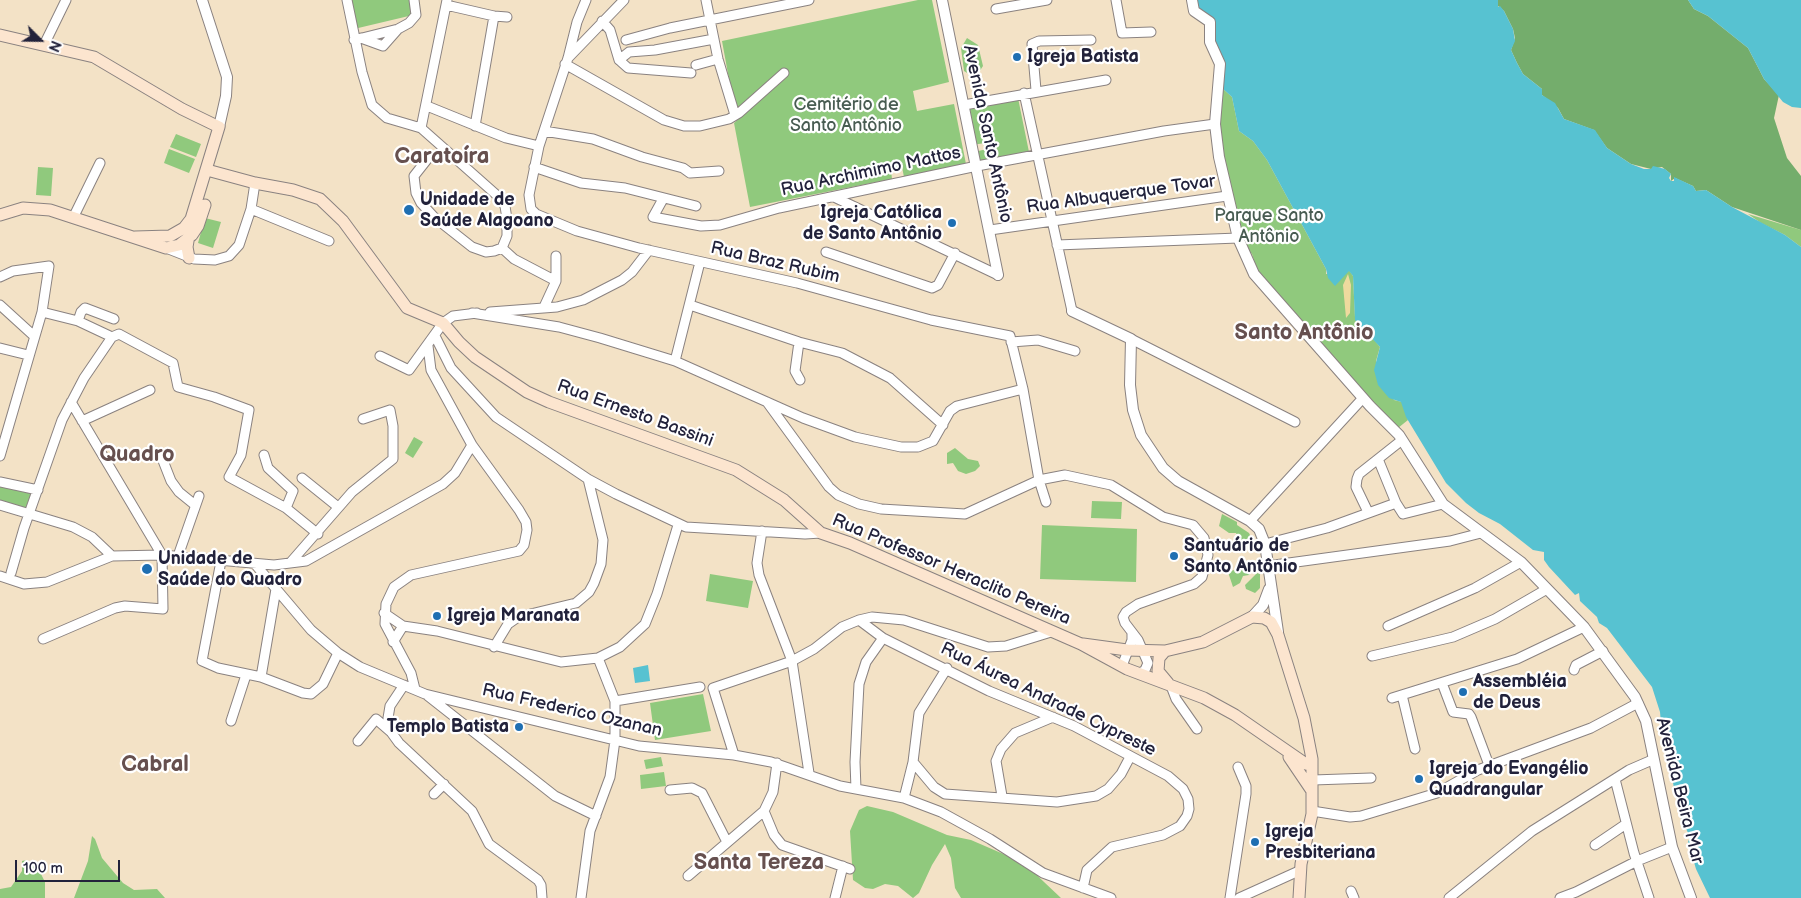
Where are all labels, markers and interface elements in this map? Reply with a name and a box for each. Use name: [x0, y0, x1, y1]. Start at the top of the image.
north arrow: [15, 15, 65, 65]
text: N: [44, 38, 64, 54]
street label: Avenida Santo Antônio: [958, 43, 1016, 225]
place label: Igreja Batista: [1027, 46, 1139, 68]
marker: Igreja Batista: [1011, 51, 1023, 63]
park label: Cemitério de Santo Antônio: [790, 94, 902, 136]
street label: Rua Archimimo Mattos: [779, 142, 963, 202]
district label: Caratoíra: [395, 144, 489, 170]
street label: Rua Albuquerque Tovar: [1025, 171, 1217, 219]
place label: Unidade de Saúde Alagoano: [420, 189, 554, 232]
place label: Igreja Católica de Santo Antônio: [803, 202, 942, 244]
marker: Unidade de Saúde Alagoano: [402, 203, 416, 217]
park label: Parque Santo Antônio: [1214, 205, 1324, 248]
marker: Igreja Católica de Santo Antônio: [946, 217, 958, 229]
street label: Rua Braz Rubim: [708, 238, 842, 288]
district label: Santo Antônio: [1235, 320, 1373, 346]
street label: Rua Ernesto Bassini: [554, 376, 716, 452]
district label: Quadro: [99, 442, 175, 468]
street label: Rua Professor Heraclito Pereira: [828, 510, 1074, 630]
place label: Santuário de Santo Antônio: [1184, 535, 1298, 578]
place label: Unidade de Saúde do Quadro: [158, 548, 302, 590]
marker: Santuário de Santo Antônio: [1168, 550, 1180, 562]
marker: Unidade de Saúde do Quadro: [140, 562, 154, 576]
place label: Igreja Maranata: [447, 605, 580, 627]
marker: Igreja Maranata: [431, 610, 443, 622]
street label: Rua Áurea Andrade Cypreste: [937, 638, 1159, 762]
place label: Assembléia de Deus: [1473, 671, 1567, 714]
street label: Rua Frederico Ozanan: [480, 680, 664, 742]
marker: Assembléia de Deus: [1457, 686, 1469, 698]
place label: Templo Batista: [387, 716, 509, 738]
street label: Avenida Beira Mar: [1650, 716, 1708, 866]
marker: Templo Batista: [513, 721, 525, 733]
district label: Cabral: [121, 752, 189, 778]
place label: Igreja do Evangélio Quadrangular: [1429, 758, 1588, 801]
marker: Igreja do Evangélio Quadrangular: [1413, 773, 1425, 785]
place label: Igreja Presbiteriana: [1265, 821, 1376, 864]
marker: Igreja Presbiteriana: [1249, 836, 1261, 848]
scale bar: [18, 850, 122, 882]
district label: Santa Tereza: [694, 850, 824, 876]
text: 100 m: [23, 859, 63, 878]

